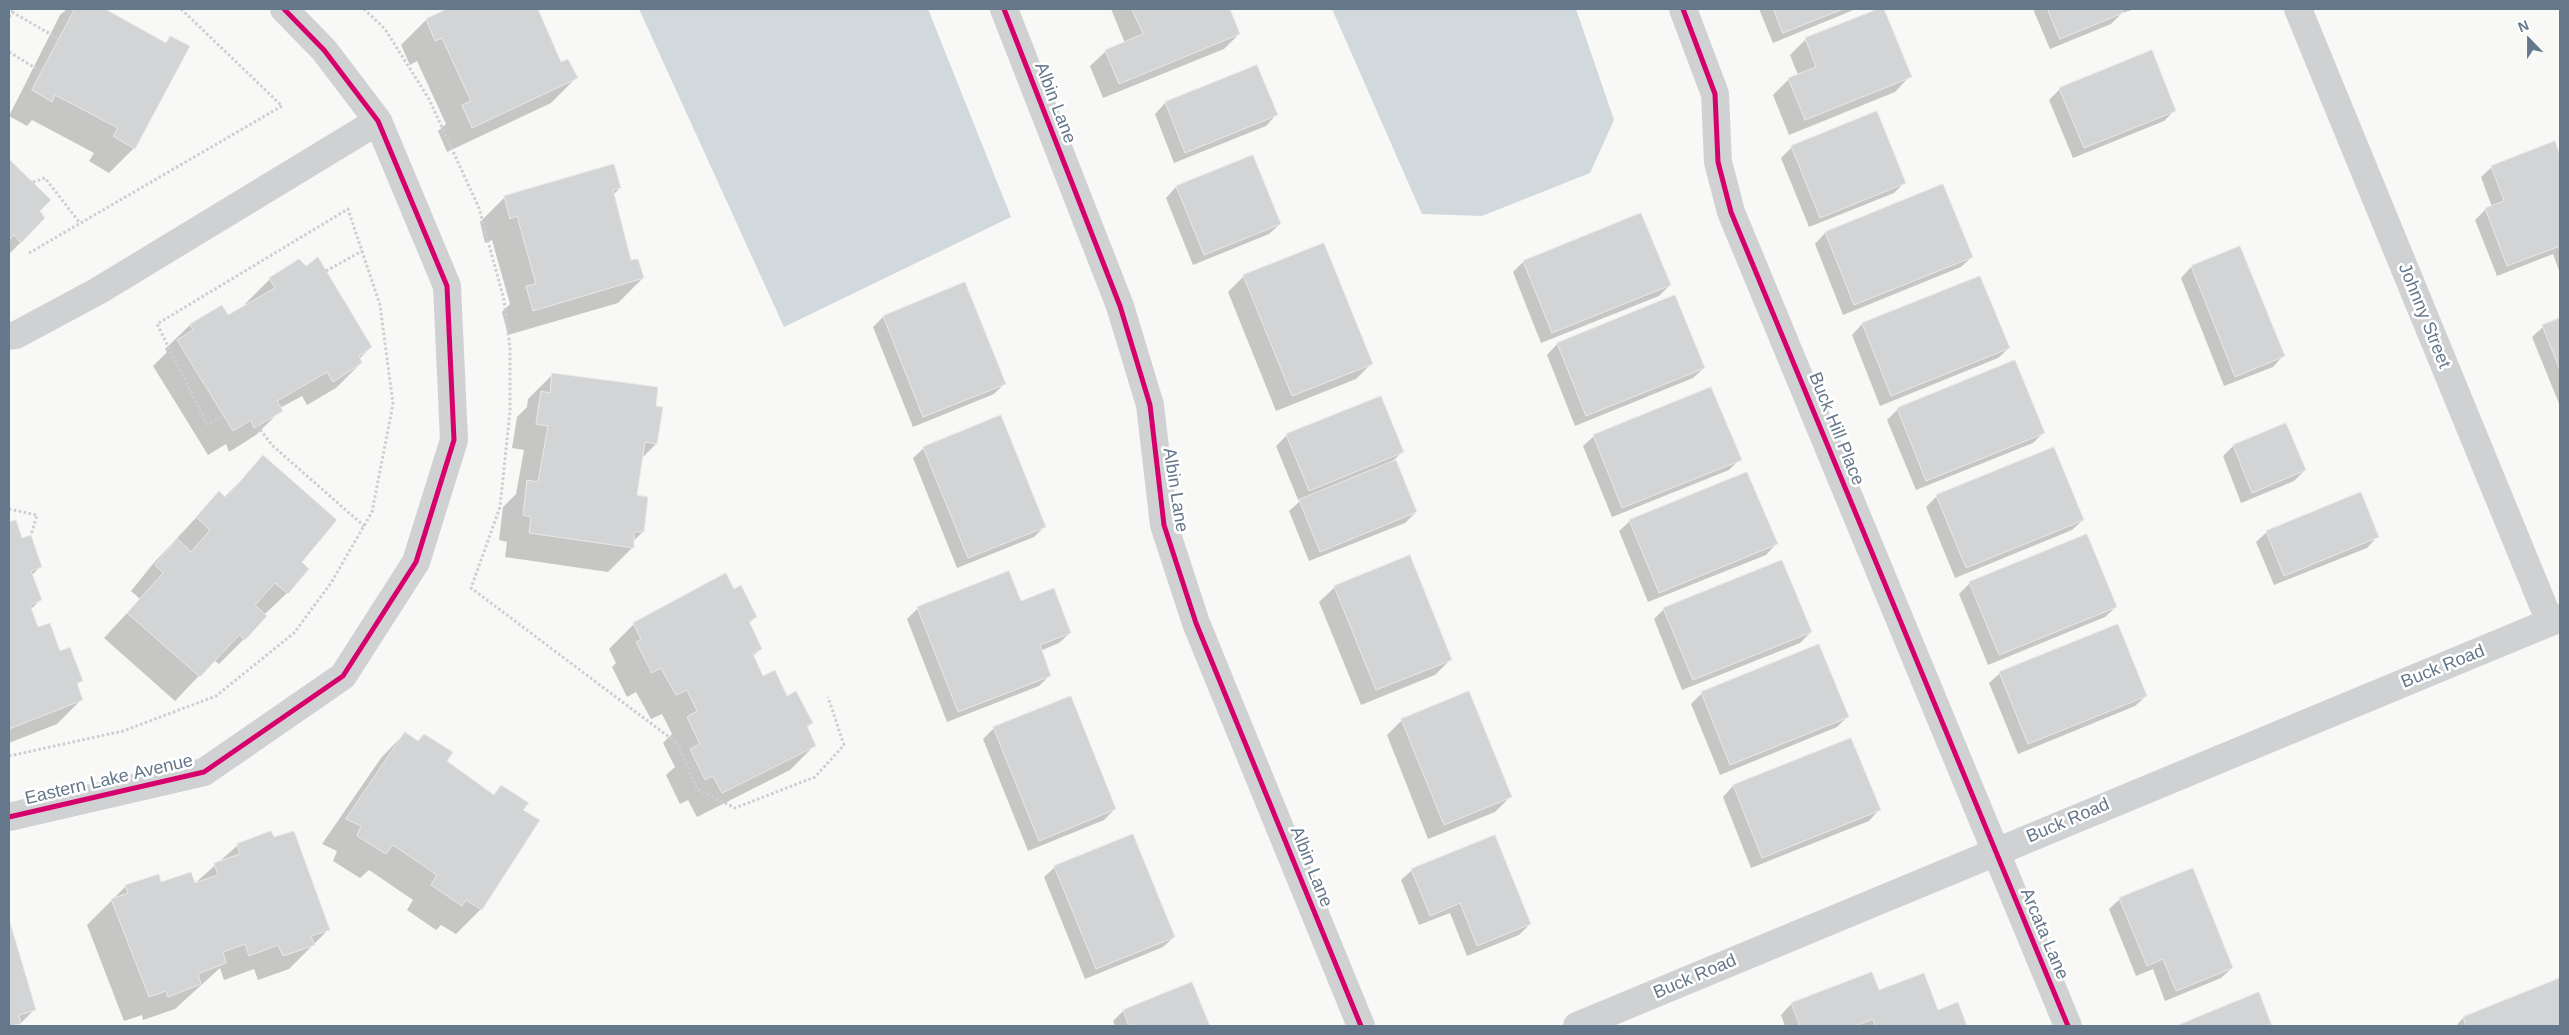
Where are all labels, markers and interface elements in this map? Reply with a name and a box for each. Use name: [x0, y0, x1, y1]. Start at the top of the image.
north arrow: [2504, 15, 2554, 65]
text: N: [2516, 17, 2531, 35]
street label: Albin Lane: [1030, 59, 1080, 147]
street label: Johnny Street: [2393, 260, 2455, 372]
street label: Buck Hill Place: [1804, 369, 1868, 489]
street label: Albin Lane: [1158, 446, 1192, 534]
street label: Buck Road: [2398, 640, 2488, 694]
street label: Eastern Lake Avenue: [23, 750, 195, 810]
street label: Buck Road: [2023, 794, 2113, 848]
street label: Albin Lane: [1285, 824, 1337, 910]
street label: Arcata Lane: [2015, 885, 2073, 983]
street label: Buck Road: [1650, 950, 1740, 1004]

